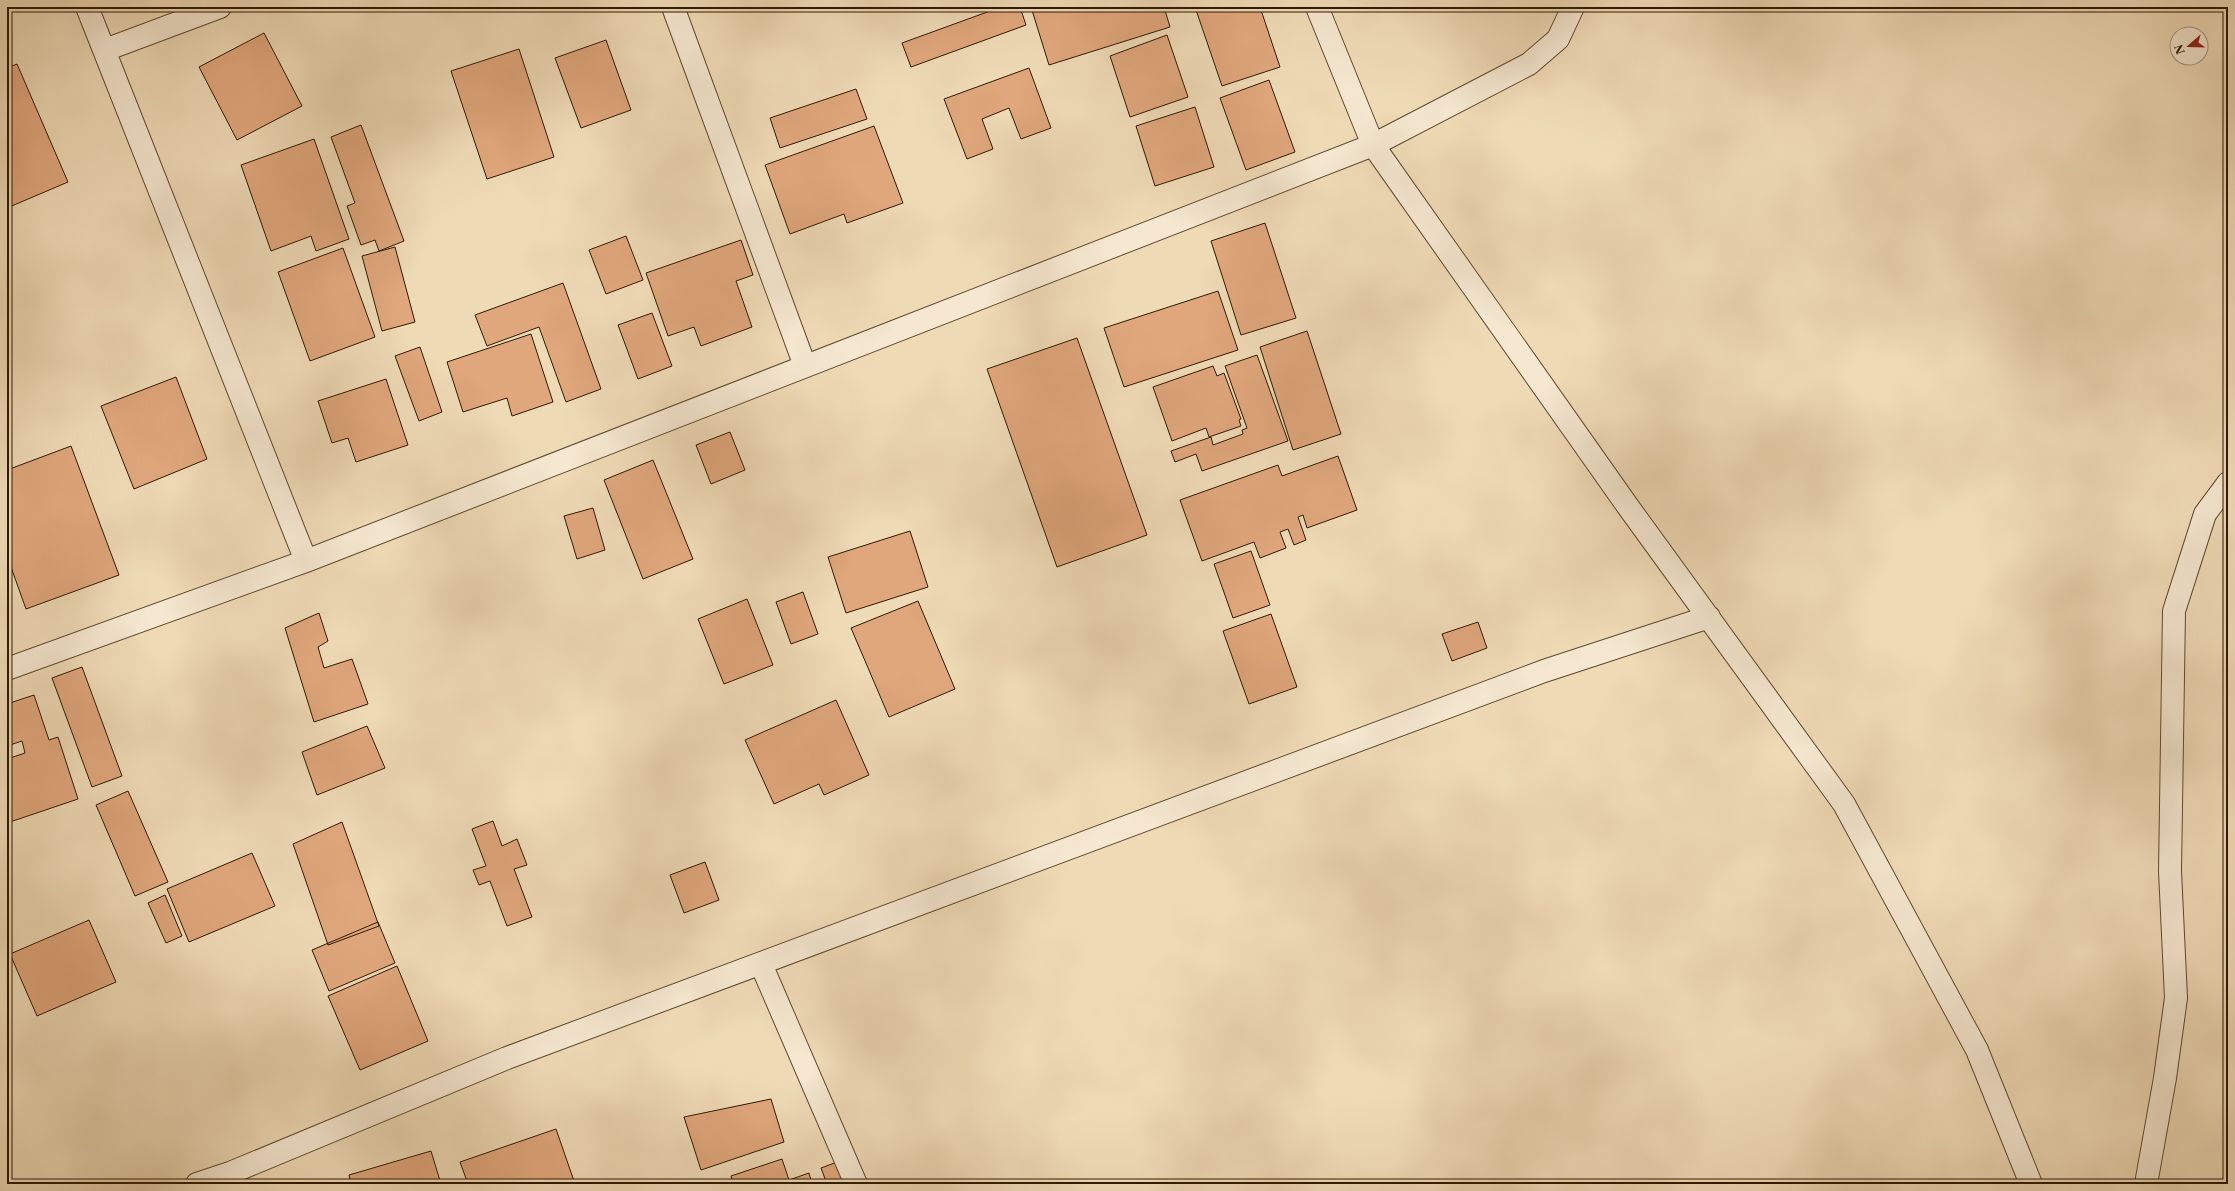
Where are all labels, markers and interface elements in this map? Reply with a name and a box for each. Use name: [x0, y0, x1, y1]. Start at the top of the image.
north arrow: [2169, 26, 2209, 66]
text: N: [2171, 42, 2188, 56]

